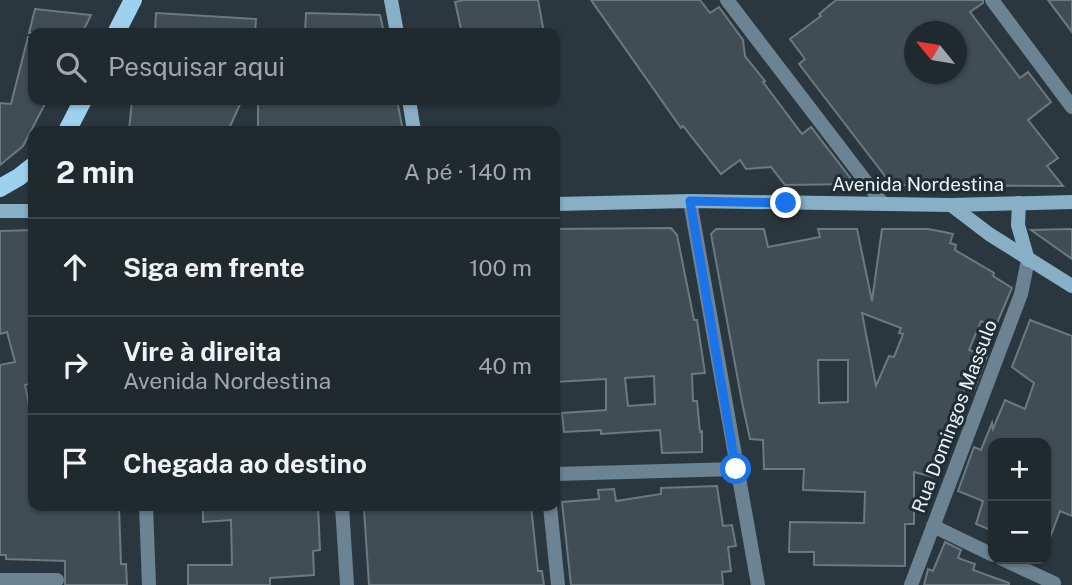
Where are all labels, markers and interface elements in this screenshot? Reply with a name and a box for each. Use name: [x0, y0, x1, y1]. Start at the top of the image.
north arrow: [904, 21, 967, 84]
search box: [28, 28, 560, 105]
icon: search: [52, 48, 90, 86]
text: Pesquisar aqui: [108, 51, 285, 82]
text: 2 min: [56, 154, 135, 190]
text: A pé · 140 m: [404, 158, 532, 185]
street label: Avenida Nordestina: [832, 173, 1004, 195]
route end: [770, 187, 801, 218]
icon: ahead: [56, 248, 94, 286]
text: Siga em frente: [123, 252, 305, 283]
text: 100 m: [469, 254, 532, 281]
street label: Rua Domingos Massulo: [907, 316, 1001, 516]
text: Vire à direita: [123, 336, 281, 367]
icon: right: [56, 346, 94, 384]
text: 40 m: [478, 352, 532, 379]
text: Avenida Nordestina: [123, 367, 331, 394]
map controls: [988, 438, 1051, 564]
button: +: [988, 438, 1051, 501]
icon: arrive: [56, 444, 94, 482]
text: Chegada ao destino: [123, 448, 367, 479]
route start: [720, 453, 751, 484]
button: −: [988, 501, 1051, 564]

